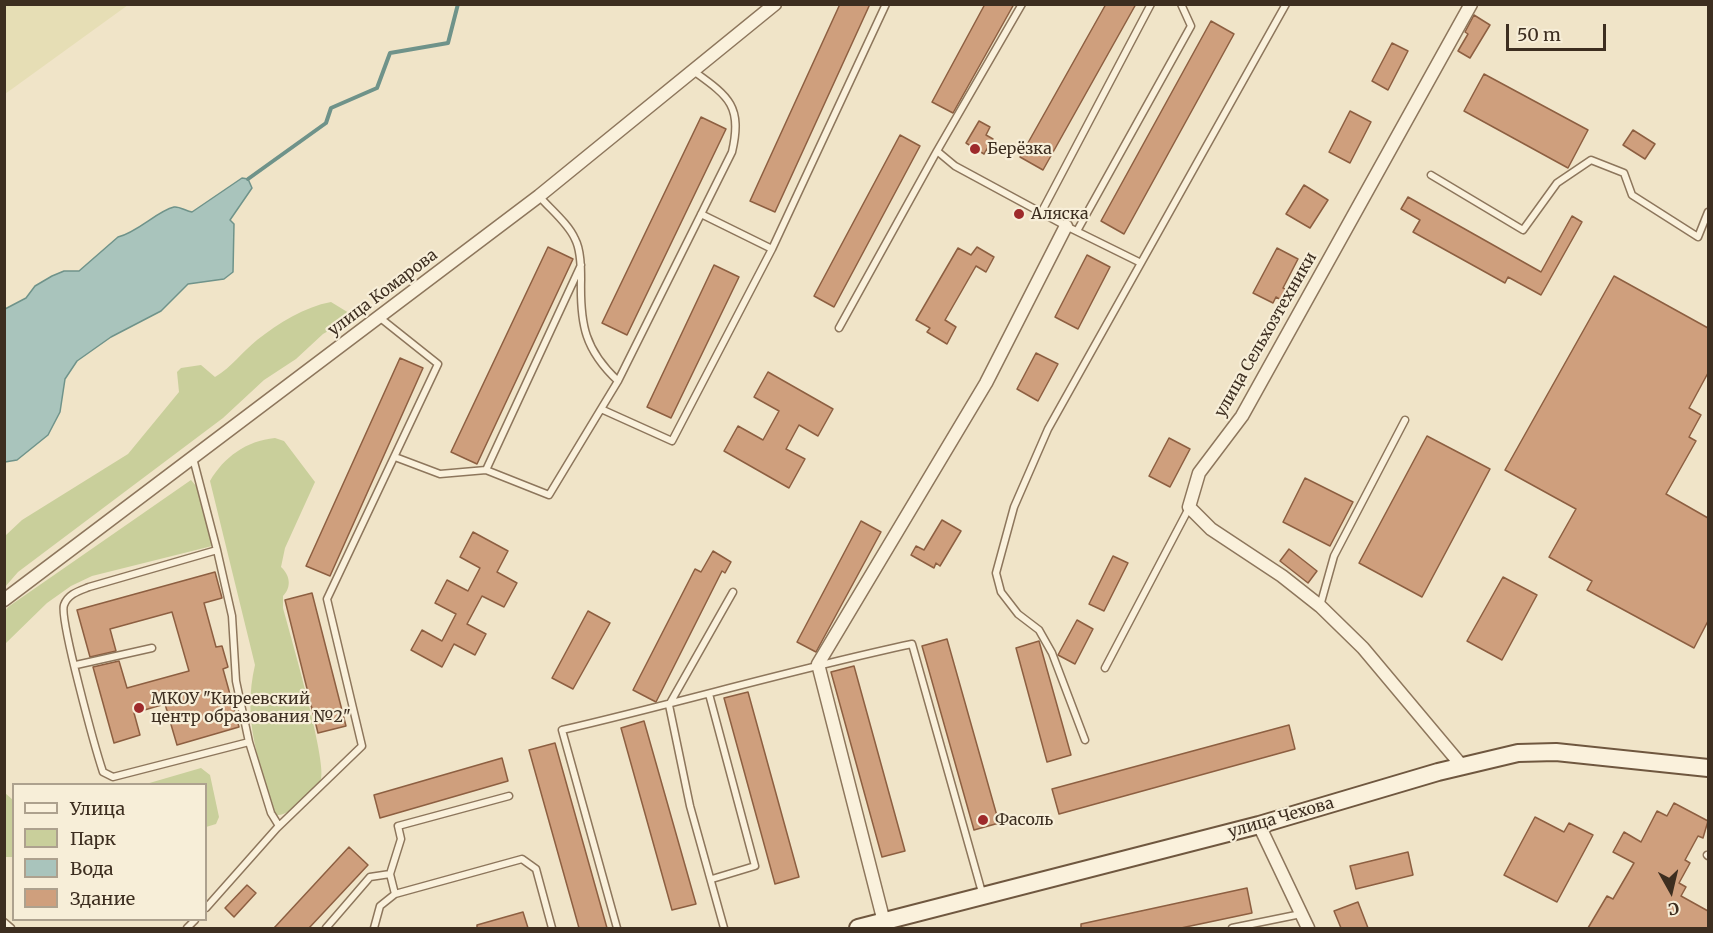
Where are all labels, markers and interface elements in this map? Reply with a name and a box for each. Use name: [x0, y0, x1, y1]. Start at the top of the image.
scale bar: [1509, 12, 1610, 50]
text: 50 m: [1517, 23, 1561, 46]
place label: Берёзка: [987, 139, 1052, 159]
marker: Берёзка: [968, 142, 982, 156]
place label: Аляска: [1031, 204, 1089, 224]
marker: Аляска: [1012, 207, 1026, 221]
street label: улица Комарова: [325, 246, 441, 340]
street label: улица Сельхозтехники: [1211, 249, 1321, 421]
place label: МКОУ "Киреевский центр образования №2": [151, 689, 351, 727]
marker: МКОУ "Киреевский центр образования №2": [132, 701, 146, 715]
legend: [12, 783, 207, 921]
street label: улица Чехова: [1226, 794, 1336, 842]
text: Улица: [70, 797, 125, 820]
place label: Фасоль: [995, 810, 1053, 830]
marker: Фасоль: [976, 813, 990, 827]
text: Парк: [70, 827, 116, 850]
text: Вода: [70, 857, 114, 880]
north arrow: [1641, 861, 1701, 921]
text: Здание: [70, 887, 135, 910]
text: С: [1667, 898, 1680, 919]

